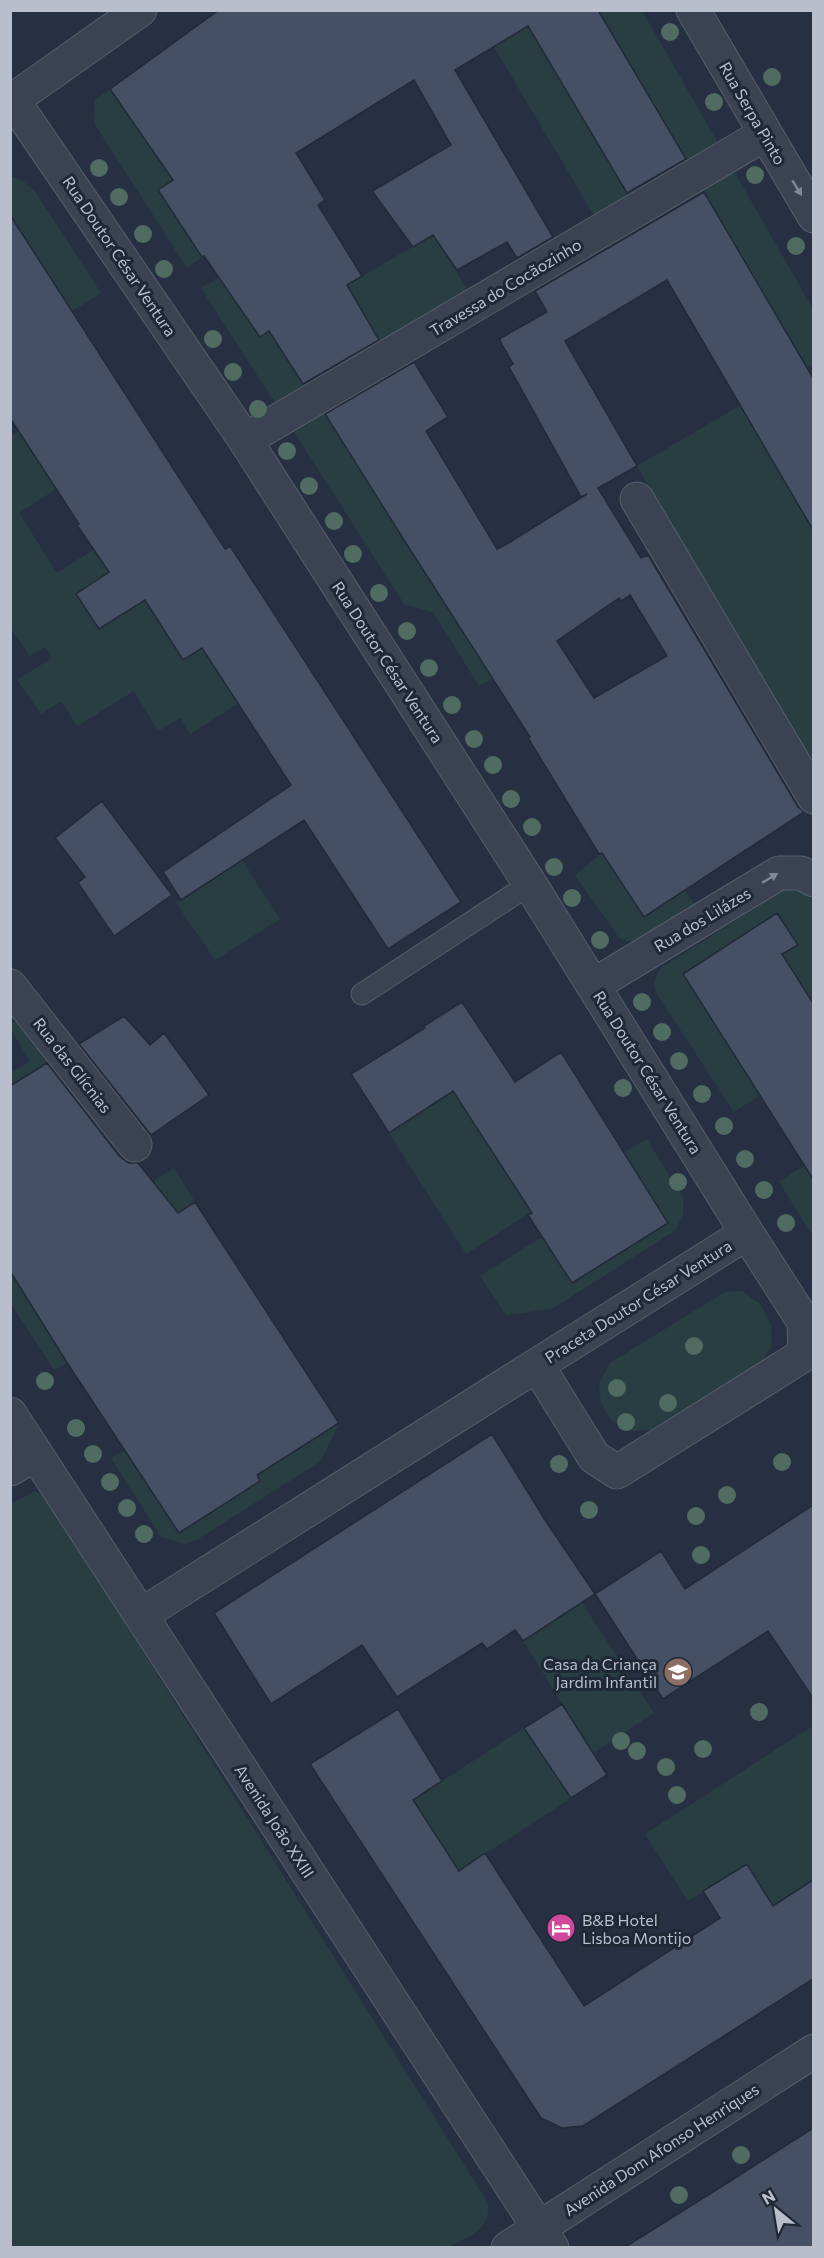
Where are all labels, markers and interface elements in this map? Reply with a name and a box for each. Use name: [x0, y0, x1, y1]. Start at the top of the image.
street label: Rua Serpa Pinto: [716, 58, 790, 168]
street label: Rua Doutor César Ventura: [59, 172, 181, 340]
one-way arrow: [792, 180, 802, 197]
street label: Travessa do Cocãozinho: [426, 234, 584, 340]
street label: Rua Doutor César Ventura: [329, 578, 447, 746]
one-way arrow: [762, 873, 778, 884]
street label: Rua dos Lilázes: [650, 883, 754, 955]
street label: Rua Doutor César Ventura: [590, 987, 706, 1157]
street label: Rua das Glícnias: [30, 1014, 116, 1116]
street label: Praceta Doutor César Ventura: [541, 1236, 735, 1366]
place label: Casa da Criança Jardim Infantil: [543, 1654, 657, 1691]
school or university icon: Casa da Criança Jardim Infantil: [662, 1656, 694, 1688]
street label: Avenida João XXIII: [231, 1761, 319, 1881]
place label: B&B Hotel Lisboa Montijo: [582, 1910, 691, 1947]
hotel icon: B&B Hotel Lisboa Montijo: [545, 1912, 577, 1944]
street label: Avenida Dom Afonso Henriques: [560, 2079, 762, 2219]
north arrow: [746, 2180, 806, 2240]
text: N: [758, 2185, 778, 2208]

